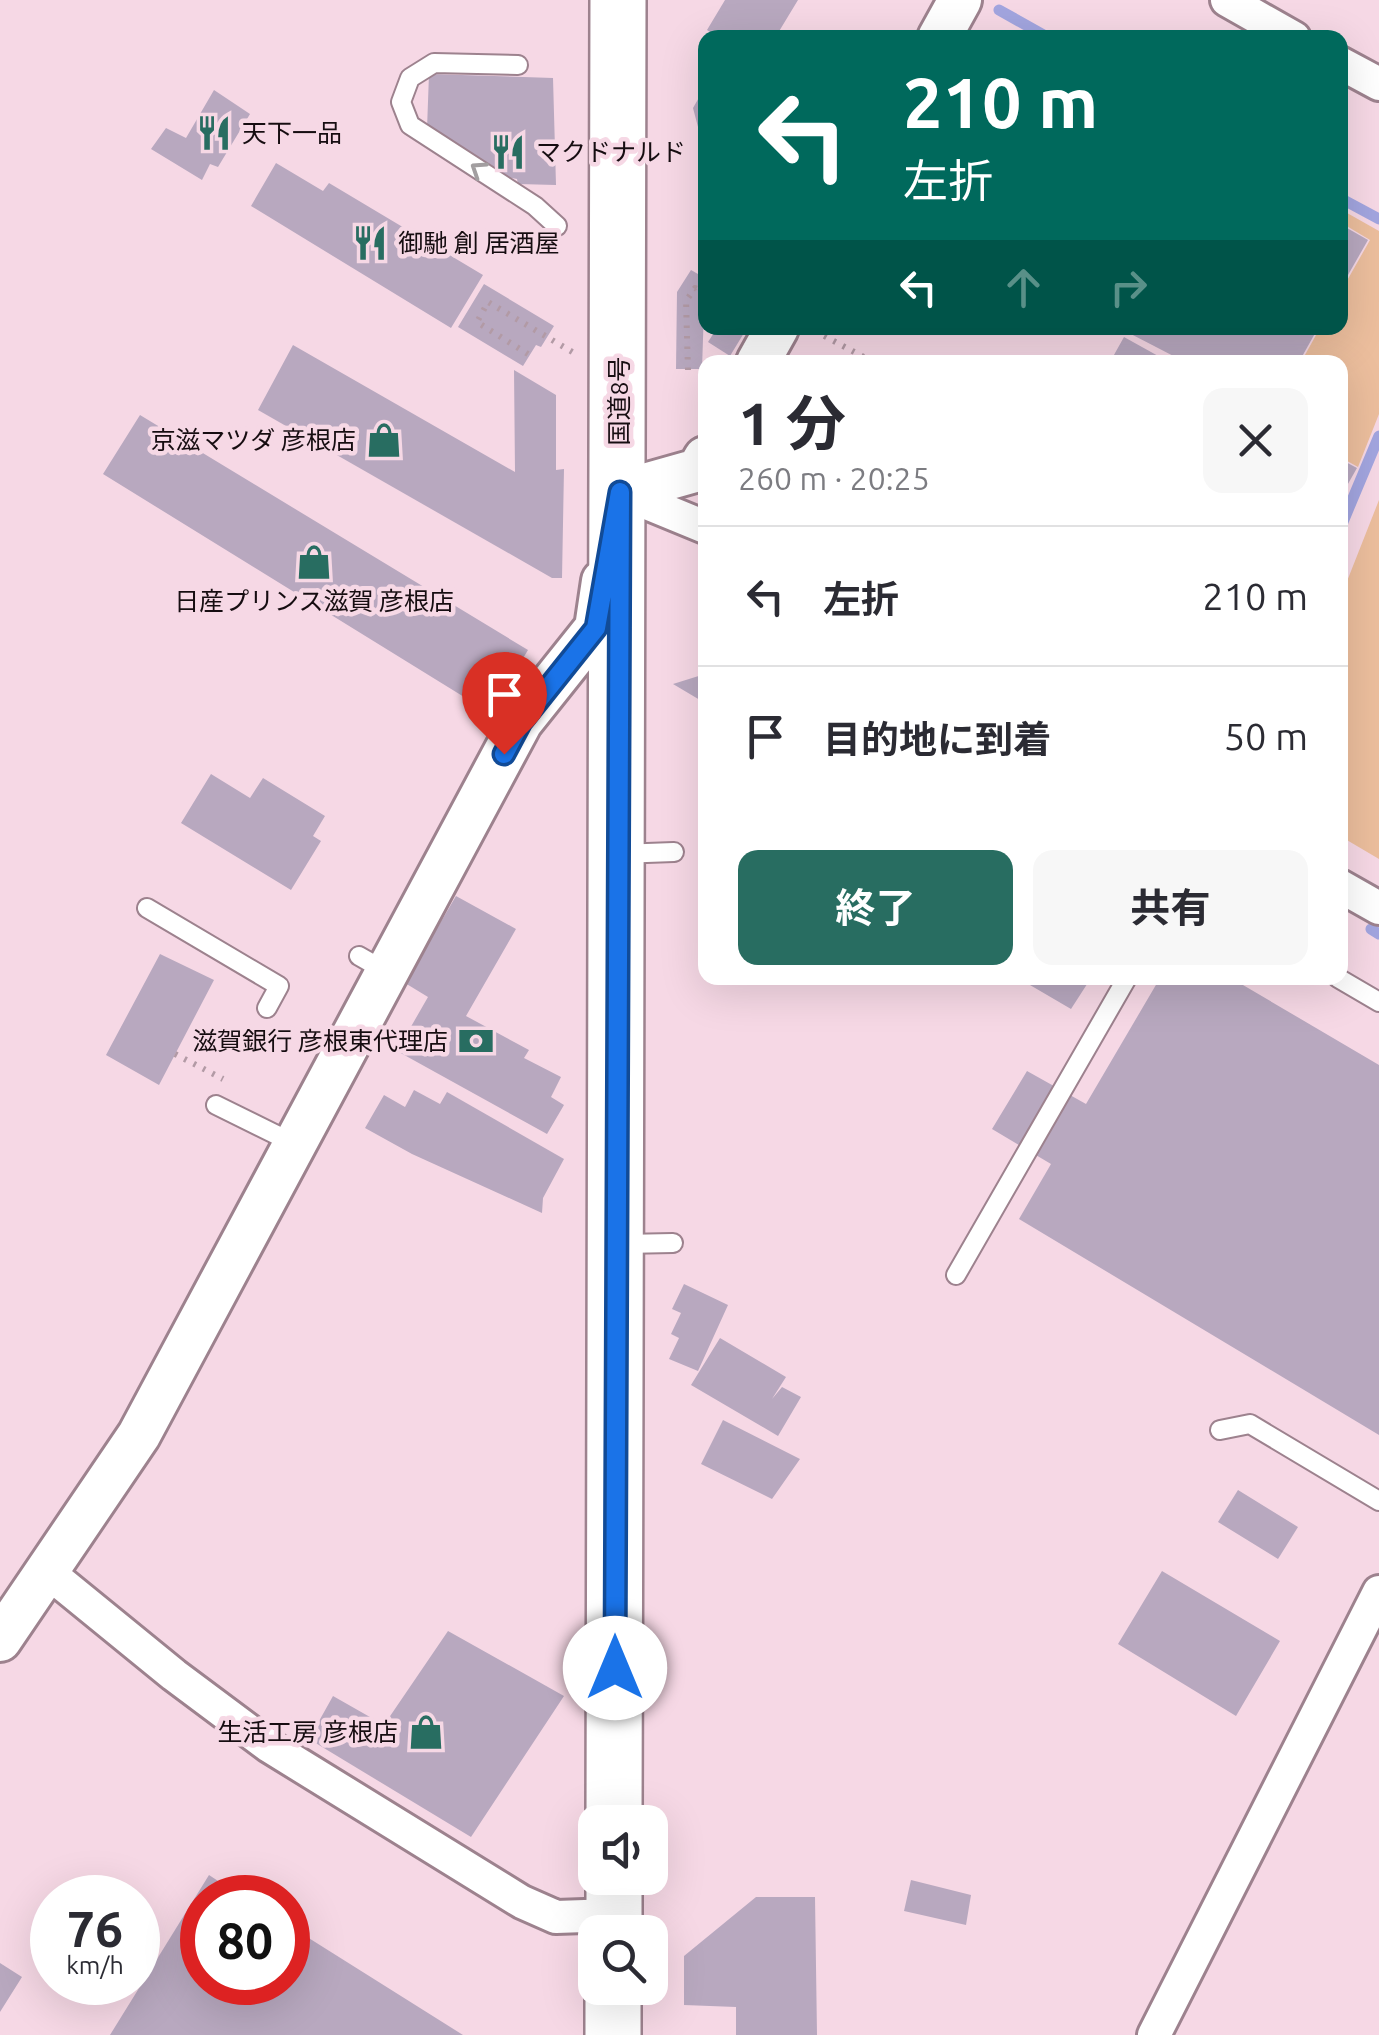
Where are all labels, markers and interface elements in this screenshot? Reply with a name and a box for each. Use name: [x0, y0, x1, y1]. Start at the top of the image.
text: 210 m: [903, 63, 1098, 141]
icon: left: [738, 70, 868, 200]
restaurant icon: 天下一品: [195, 114, 233, 152]
place label: 天下一品: [242, 119, 342, 147]
restaurant icon: マクドナルド: [489, 133, 527, 171]
place label: マクドナルド: [536, 138, 686, 166]
text: 左折: [903, 155, 993, 206]
one-way arrow: [471, 163, 489, 182]
restaurant icon: 御馳 創 居酒屋: [351, 224, 389, 262]
place label: 御馳 創 居酒屋: [398, 229, 559, 257]
icon: left: [891, 260, 946, 315]
icon: ahead: [996, 260, 1051, 315]
icon: right: [1101, 260, 1156, 315]
street label: 国道8号: [605, 356, 633, 446]
button: close: [1203, 388, 1308, 493]
text: 1 分: [738, 389, 846, 456]
shop icon: 京滋マツダ 彦根店: [365, 421, 403, 459]
place label: 京滋マツダ 彦根店: [150, 426, 356, 454]
text: 260 m · 20:25: [738, 460, 930, 496]
shop icon: 日産プリンス滋賀 彦根店: [295, 543, 333, 581]
icon: left: [738, 569, 793, 624]
text: 210 m: [1202, 575, 1308, 617]
text: 左折: [823, 578, 899, 620]
place label: 日産プリンス滋賀 彦根店: [174, 587, 454, 615]
pin: [462, 652, 547, 755]
icon: arrive: [477, 667, 532, 722]
icon: arrive: [738, 709, 793, 764]
text: 50 m: [1224, 715, 1308, 757]
text: 目的地に到着: [823, 718, 1051, 760]
button: 終了: [738, 850, 1013, 965]
button: 共有: [1033, 850, 1308, 965]
bank icon: 滋賀銀行 彦根東代理店: [457, 1022, 495, 1060]
place label: 滋賀銀行 彦根東代理店: [192, 1027, 448, 1055]
position arrow: [563, 1616, 667, 1720]
shop icon: 生活工房 彦根店: [407, 1713, 445, 1751]
place label: 生活工房 彦根店: [217, 1718, 398, 1746]
map controls: [578, 1805, 668, 2005]
button: sound: [578, 1805, 668, 1895]
speed limit sign: 80: [180, 1875, 310, 2005]
text: 76: [67, 1900, 123, 1956]
button: search: [578, 1915, 668, 2005]
text: km/h: [66, 1951, 124, 1979]

